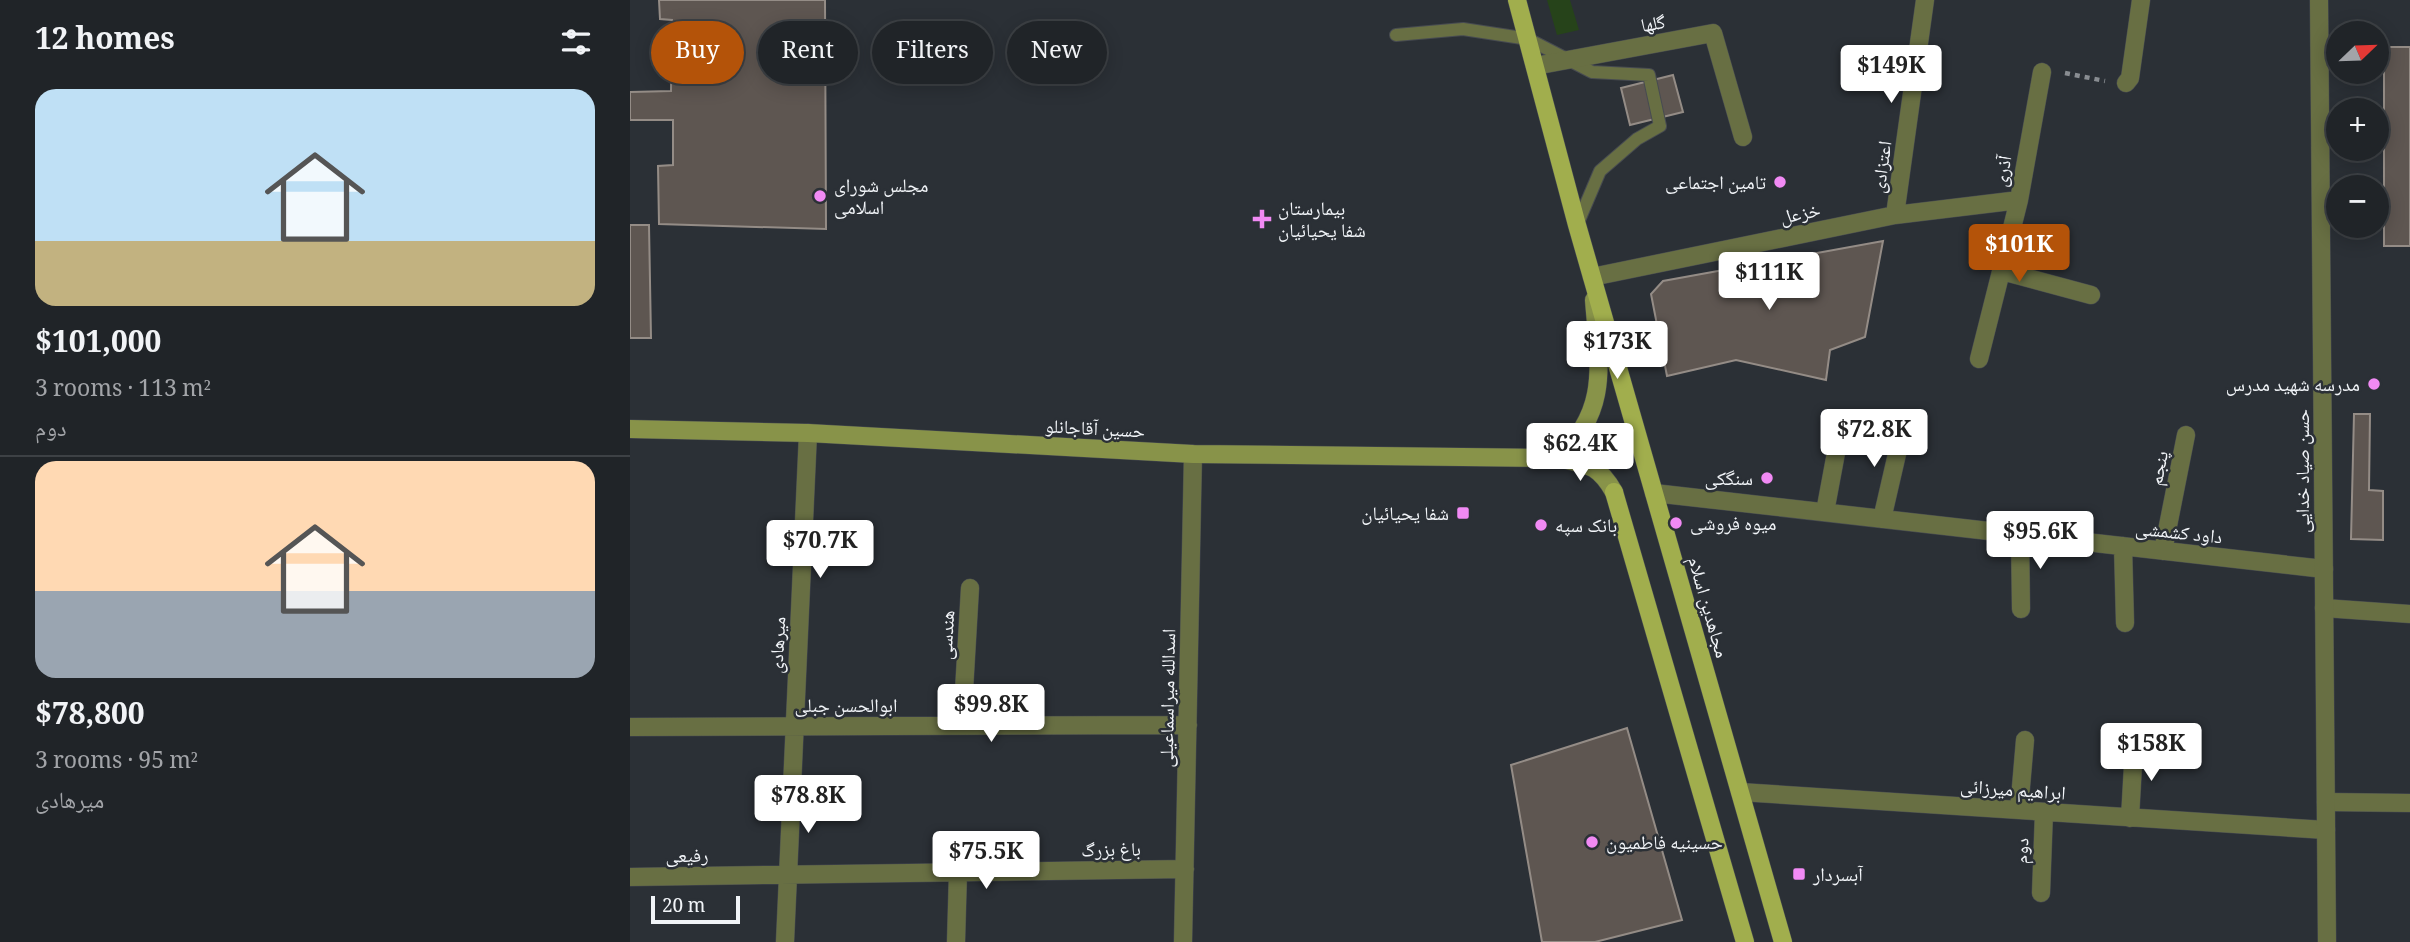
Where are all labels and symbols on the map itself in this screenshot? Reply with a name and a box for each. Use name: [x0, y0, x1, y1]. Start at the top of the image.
street label: گلها: [1639, 8, 1669, 44]
north arrow: [2326, 21, 2389, 84]
pin: $149K: [1842, 46, 1940, 105]
street label: اعتزادی: [1864, 139, 1903, 196]
street label: آذری: [1986, 152, 2024, 190]
place label: تامین اجتماعی: [1665, 169, 1766, 201]
place label: مجلس شورای اسلامی: [834, 172, 929, 226]
marker: تامین اجتماعی: [1772, 174, 1788, 190]
marker: مجلس شورای اسلامی: [812, 188, 828, 204]
place label: بیمارستان شفا یحیائیان: [1278, 195, 1366, 249]
street label: خزعل: [1777, 196, 1824, 236]
marker: بیمارستان شفا یحیائیان: [1252, 209, 1272, 229]
pin: $101K: [1970, 224, 2068, 284]
pin: $111K: [1720, 252, 1818, 312]
pin: $173K: [1568, 322, 1666, 381]
place label: مدرسه شهید مدرس: [2226, 371, 2360, 403]
marker: مدرسه شهید مدرس: [2366, 376, 2382, 392]
street label: حسن صیاد خدایی: [2289, 409, 2321, 533]
pin: $72.8K: [1817, 410, 1931, 469]
street label: حسین آقاجانلو: [1044, 412, 1146, 450]
pin: $62.4K: [1523, 424, 1637, 483]
street label: پنجم: [2142, 448, 2180, 489]
place label: سنگکی: [1704, 465, 1753, 497]
marker: سنگکی: [1759, 470, 1775, 486]
place label: شفا یحیائیان: [1361, 500, 1449, 532]
marker: شفا یحیائیان: [1455, 505, 1471, 521]
place label: میوه فروشی: [1690, 510, 1776, 542]
place label: بانک سپه: [1555, 512, 1617, 544]
pin: $95.6K: [1983, 512, 2097, 571]
marker: میوه فروشی: [1668, 515, 1684, 531]
street label: داود کشمشی: [2134, 515, 2224, 555]
marker: بانک سپه: [1533, 517, 1549, 533]
pin: $70.7K: [763, 520, 877, 580]
street label: مجاهدین اسلام: [1676, 553, 1736, 662]
street label: هندسی: [932, 609, 966, 661]
street label: میرهادی: [763, 616, 797, 675]
street label: اسدالله میراسماعیلی: [1153, 628, 1187, 768]
pin: $99.8K: [934, 684, 1048, 744]
street label: ابوالحسن جبلی: [794, 692, 898, 724]
pin: $158K: [2102, 724, 2200, 783]
street label: ابراهیم میرزائی: [1959, 772, 2067, 812]
pin: $78.8K: [751, 776, 865, 835]
place label: حسینیه فاطمیون: [1606, 829, 1723, 861]
pin: $75.5K: [929, 832, 1043, 891]
marker: حسینیه فاطمیون: [1584, 834, 1600, 850]
street label: باغ بزرگ: [1081, 835, 1141, 869]
street label: دوم: [2008, 837, 2040, 865]
street label: رفیعی: [665, 842, 709, 874]
place label: آبسردار: [1812, 861, 1864, 893]
marker: آبسردار: [1791, 866, 1807, 882]
scale bar: [651, 893, 740, 925]

